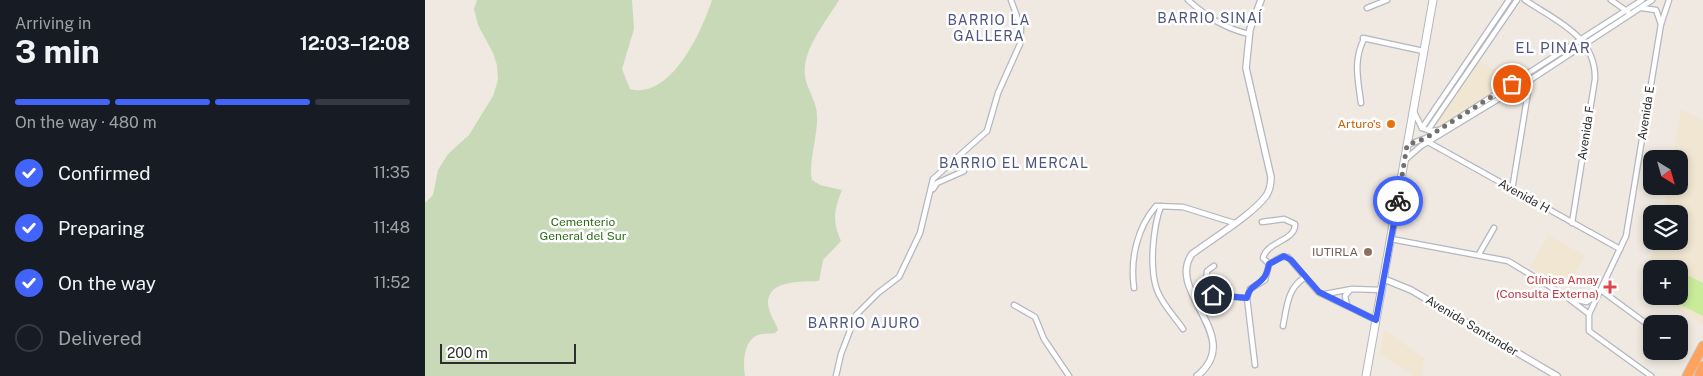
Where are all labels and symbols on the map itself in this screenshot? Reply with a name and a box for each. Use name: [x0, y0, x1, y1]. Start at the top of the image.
district label: BARRIO SINAÍ: [1157, 9, 1263, 26]
district label: BARRIO LA GALLERA: [947, 12, 1031, 44]
district label: EL PINAR: [1515, 39, 1591, 56]
pin: [1491, 63, 1533, 105]
street label: Avenida E: [1635, 85, 1657, 141]
street label: Avenida F: [1575, 105, 1597, 161]
place label: Arturo's: [1338, 117, 1381, 131]
marker: Arturo's: [1385, 118, 1397, 130]
north arrow: [1643, 150, 1687, 195]
district label: BARRIO EL MERCAL: [939, 155, 1089, 171]
courier: [1373, 176, 1423, 226]
street label: Avenida H: [1496, 176, 1552, 216]
park label: Cementerio General del Sur: [539, 215, 627, 243]
place label: IUTIRLA: [1312, 245, 1358, 259]
marker: IUTIRLA: [1362, 246, 1374, 258]
place label: Clínica Amay (Consulta Externa): [1496, 273, 1600, 301]
pin: [1192, 274, 1234, 316]
marker: Clínica Amay (Consulta Externa): [1603, 280, 1617, 294]
street label: Avenida Santander: [1423, 293, 1521, 359]
district label: BARRIO AJURO: [808, 315, 920, 331]
scale bar: [440, 341, 576, 364]

